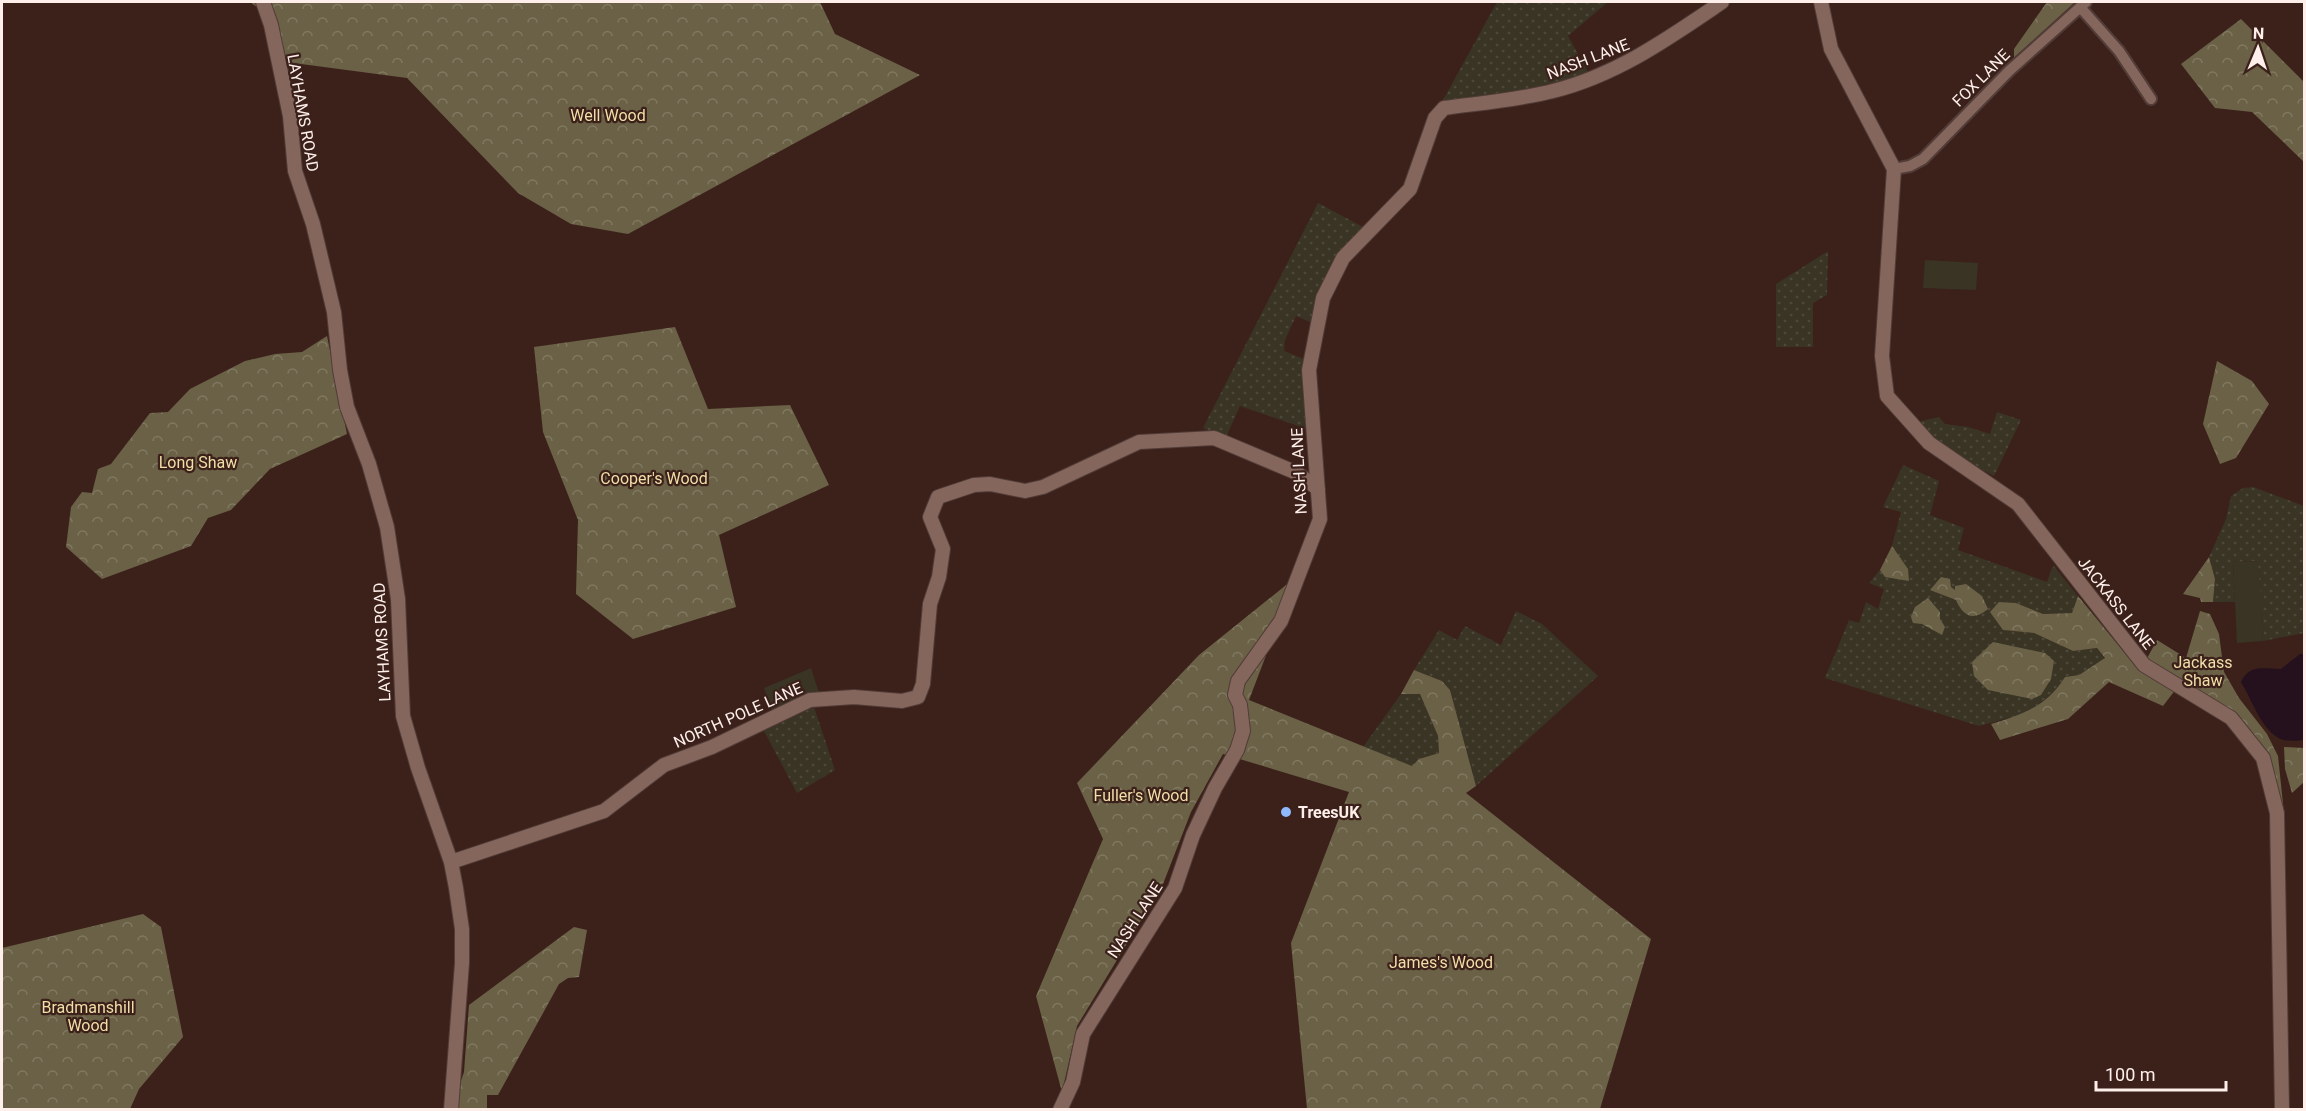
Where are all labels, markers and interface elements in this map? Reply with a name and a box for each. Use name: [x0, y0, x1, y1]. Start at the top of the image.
north arrow: [2228, 18, 2288, 78]
text: N: [2253, 24, 2264, 43]
street label: NASH LANE: [1544, 35, 1632, 83]
street label: FOX LANE: [1948, 45, 2014, 111]
street label: LAYHAMS ROAD: [283, 53, 323, 173]
park label: Well Wood: [570, 106, 646, 125]
street label: NASH LANE: [1287, 427, 1311, 515]
park label: Long Shaw: [159, 453, 237, 472]
park label: Cooper's Wood: [600, 469, 708, 488]
street label: JACKASS LANE: [2074, 553, 2158, 653]
street label: LAYHAMS ROAD: [369, 582, 395, 702]
park label: Jackass Shaw: [2173, 653, 2233, 690]
street label: NORTH POLE LANE: [671, 678, 805, 752]
park label: Fuller's Wood: [1094, 786, 1188, 805]
place label: TreesUK: [1298, 803, 1360, 822]
marker: TreesUK: [1279, 805, 1293, 819]
street label: NASH LANE: [1103, 879, 1167, 961]
park label: James's Wood: [1389, 953, 1493, 972]
park label: Bradmanshill Wood: [41, 998, 135, 1035]
scale bar: [2096, 1054, 2226, 1092]
text: 100 m: [2105, 1064, 2156, 1085]

